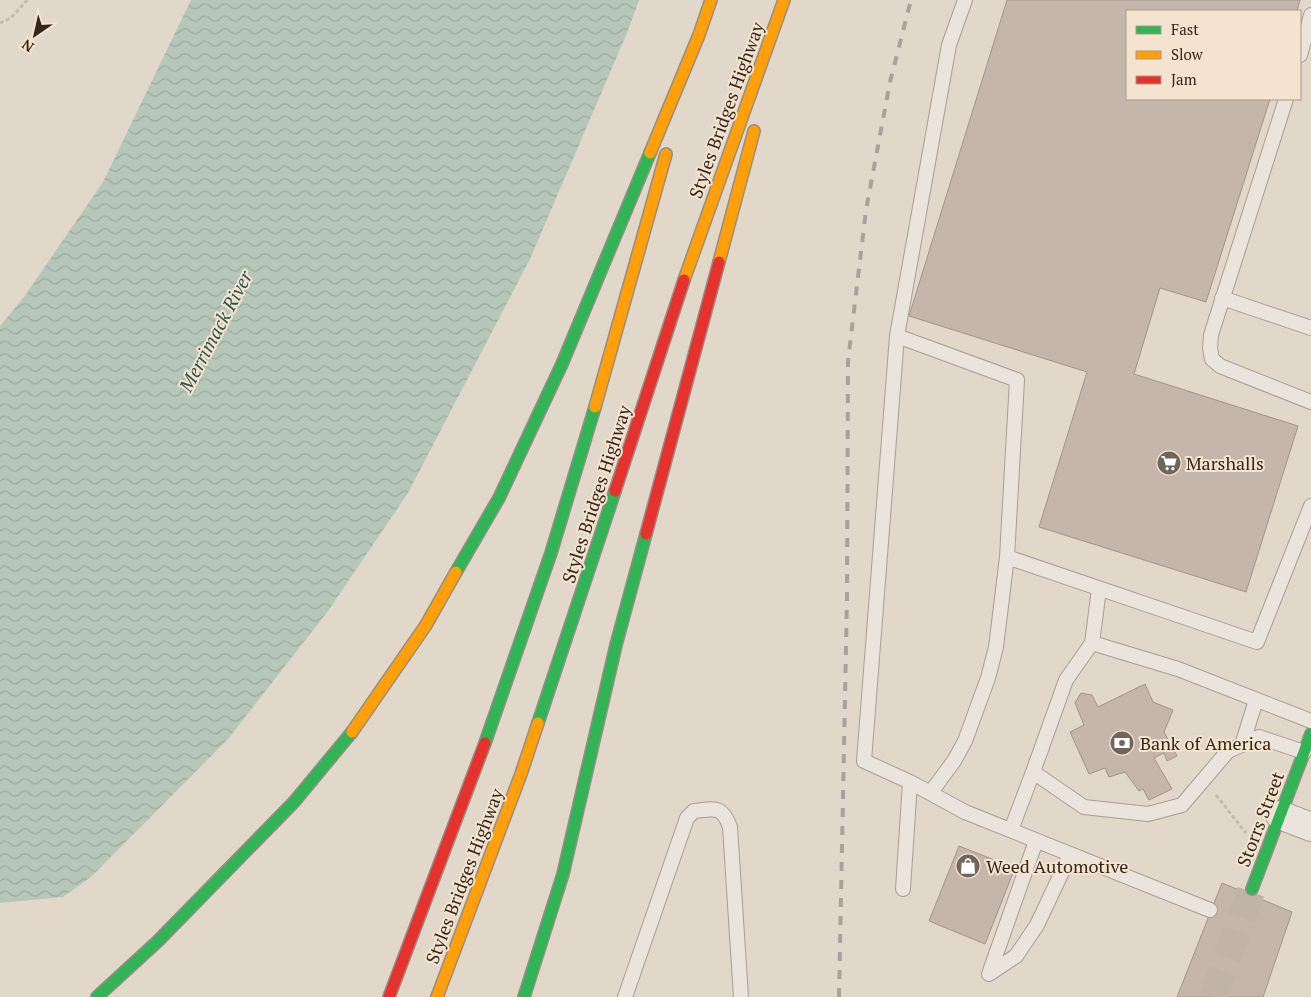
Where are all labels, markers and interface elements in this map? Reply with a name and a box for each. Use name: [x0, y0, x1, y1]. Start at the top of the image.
north arrow: [10, 10, 60, 60]
legend: [1126, 10, 1301, 100]
street label: Styles Bridges Highway: [683, 18, 769, 201]
text: Fast: [1171, 19, 1199, 39]
text: N: [17, 35, 37, 57]
text: Slow: [1171, 44, 1204, 64]
text: Jam: [1171, 69, 1197, 89]
water label: Merrimack River: [172, 266, 258, 397]
street label: Styles Bridges Highway: [556, 401, 636, 586]
supermarket icon: Marshalls: [1156, 450, 1182, 476]
place label: Marshalls: [1186, 451, 1264, 475]
bank icon: Bank of America: [1109, 730, 1135, 756]
place label: Bank of America: [1140, 731, 1271, 755]
street label: Storrs Street: [1231, 768, 1289, 870]
street label: Styles Bridges Highway: [419, 784, 509, 967]
shop icon: Weed Automotive: [955, 853, 981, 879]
place label: Weed Automotive: [986, 854, 1128, 878]

